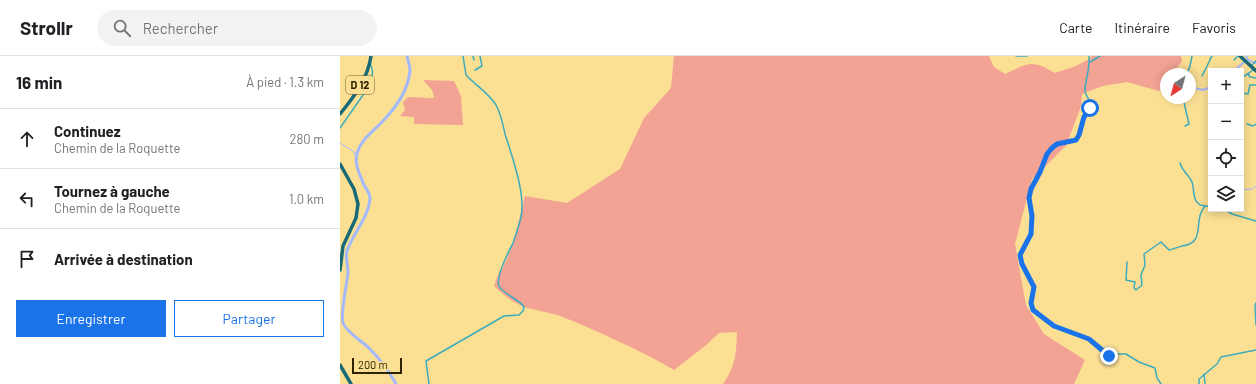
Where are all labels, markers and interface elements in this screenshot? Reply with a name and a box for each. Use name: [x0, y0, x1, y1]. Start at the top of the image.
search box: [97, 10, 377, 46]
text: Strollr: [20, 16, 73, 39]
icon: search: [111, 17, 133, 39]
text: Rechercher: [143, 19, 218, 37]
text: Carte: [1059, 19, 1092, 36]
text: Itinéraire: [1114, 19, 1170, 36]
text: Favoris: [1192, 19, 1236, 36]
north arrow: [1160, 68, 1196, 104]
map controls: [1208, 68, 1244, 212]
button: +: [1208, 68, 1244, 104]
text: 16 min: [16, 72, 62, 92]
text: À pied · 1.3 km: [246, 74, 324, 90]
road number: D 12: [346, 76, 374, 94]
route start: [1081, 99, 1099, 117]
button: −: [1208, 104, 1244, 140]
text: Continuez: [54, 122, 121, 140]
icon: ahead: [16, 128, 38, 150]
text: 280 m: [290, 131, 324, 147]
text: Chemin de la Roquette: [54, 140, 180, 156]
button: locate: [1208, 140, 1244, 176]
button: layers: [1208, 176, 1244, 212]
text: Tournez à gauche: [54, 182, 170, 200]
icon: left: [16, 188, 38, 210]
text: 1.0 km: [289, 191, 324, 207]
text: Chemin de la Roquette: [54, 200, 180, 216]
icon: arrive: [16, 248, 38, 270]
text: Arrivée à destination: [54, 250, 193, 268]
button: Enregistrer: [16, 300, 166, 337]
button: Partager: [174, 300, 324, 337]
route end: [1100, 347, 1118, 365]
scale bar: [352, 356, 402, 375]
text: 200 m: [358, 358, 388, 371]

